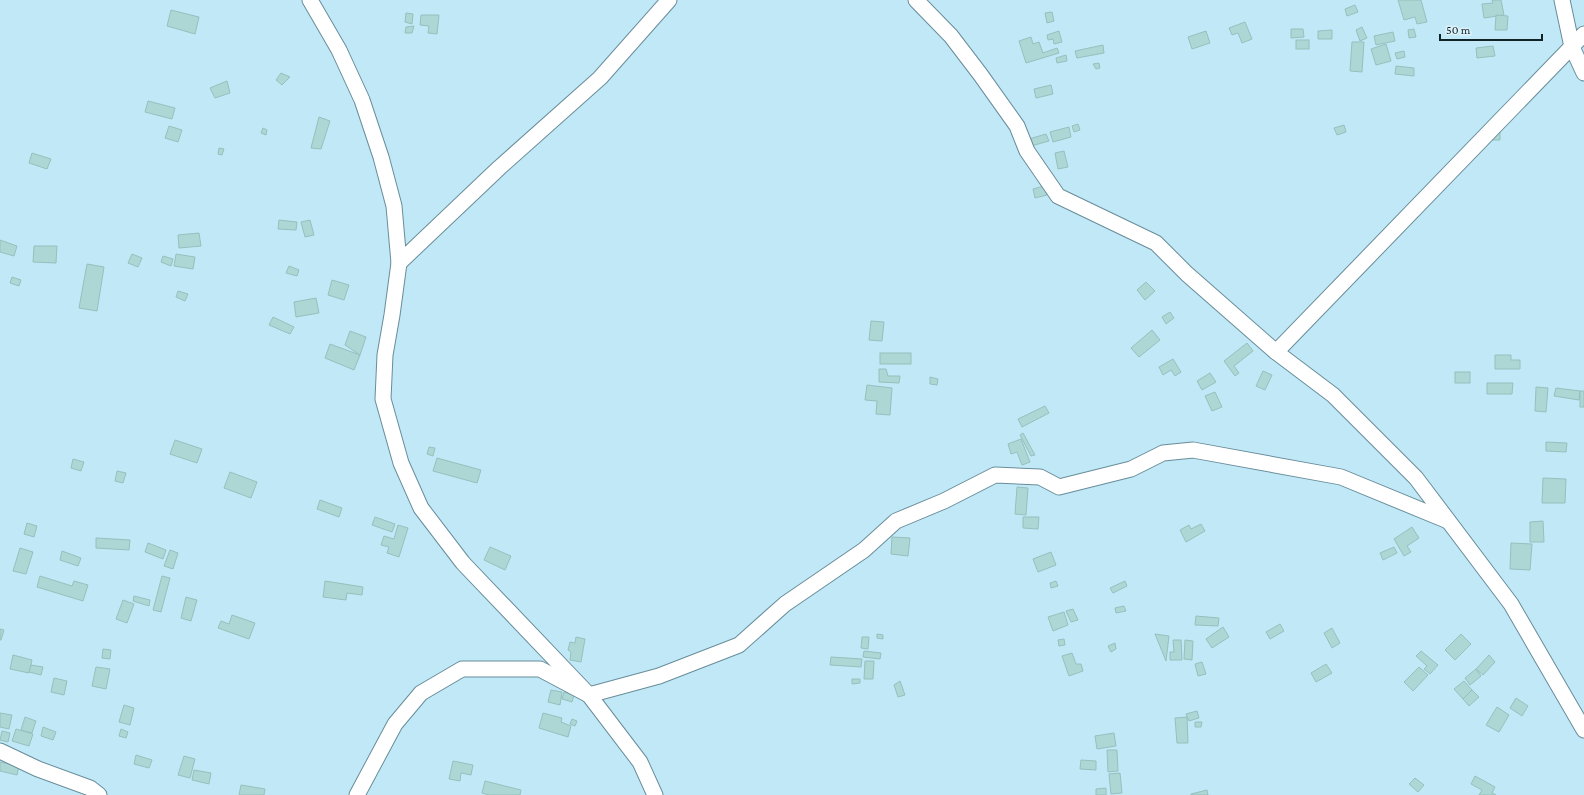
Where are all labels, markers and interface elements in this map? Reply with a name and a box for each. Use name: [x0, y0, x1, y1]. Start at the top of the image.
scale bar: [1440, 16, 1542, 42]
text: 50 m: [1446, 23, 1471, 37]

